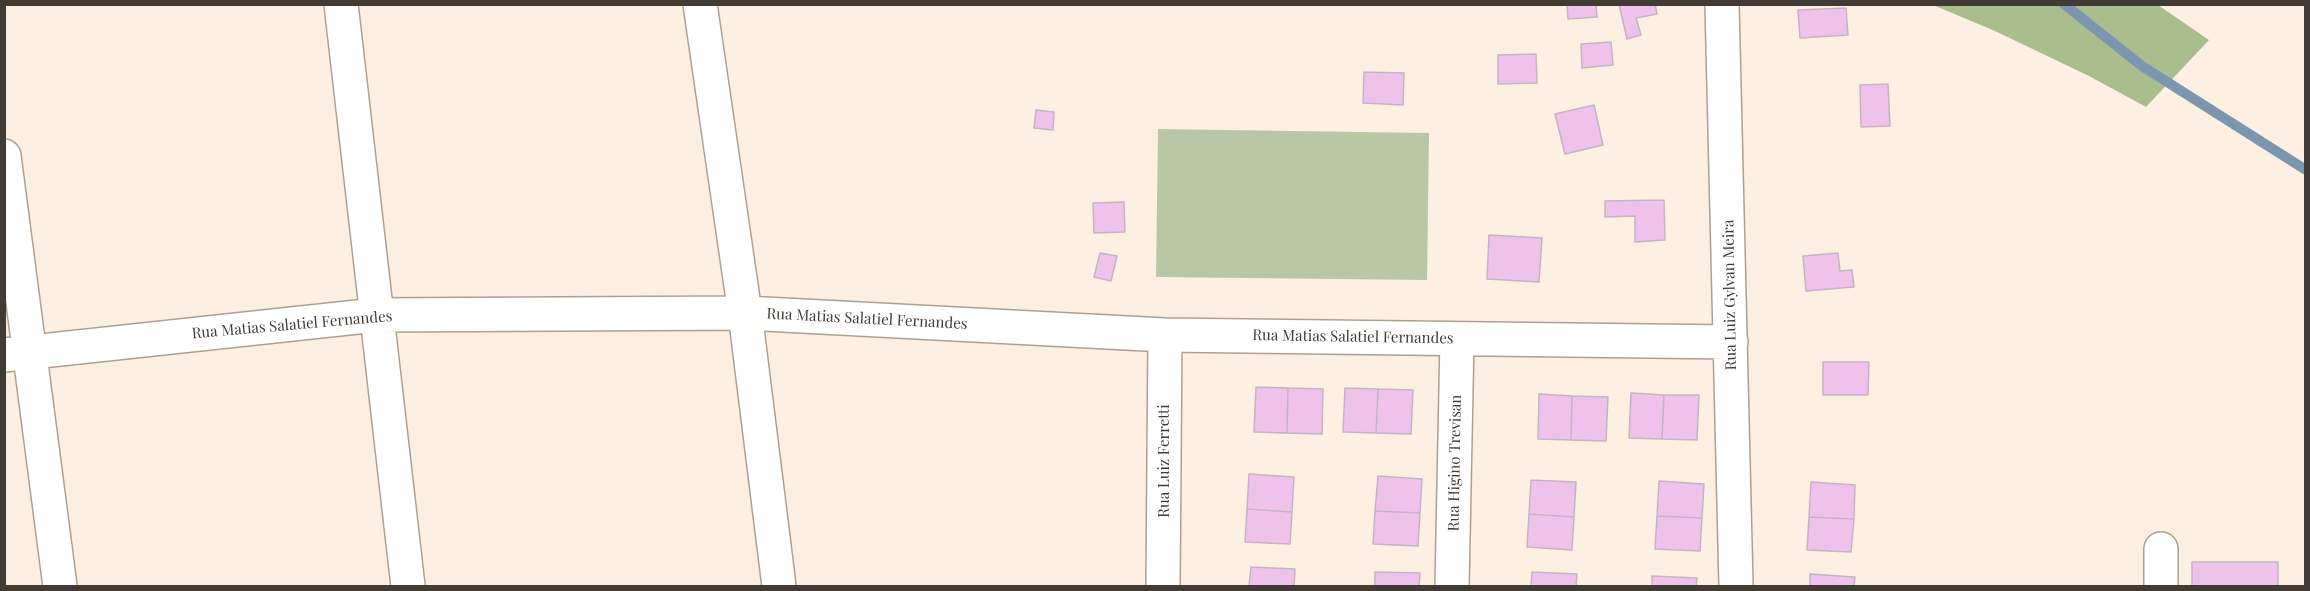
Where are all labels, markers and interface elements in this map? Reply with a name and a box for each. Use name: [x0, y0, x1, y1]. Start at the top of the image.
street label: Rua Luiz Gylvan Meira: [1720, 219, 1740, 371]
street label: Rua Matias Salatiel Fernandes: [766, 305, 968, 333]
street label: Rua Matias Salatiel Fernandes: [191, 307, 393, 343]
street label: Rua Matias Salatiel Fernandes: [1252, 326, 1454, 348]
street label: Rua Higino Trevisan: [1445, 395, 1465, 531]
street label: Rua Luiz Ferretti: [1155, 404, 1173, 518]

